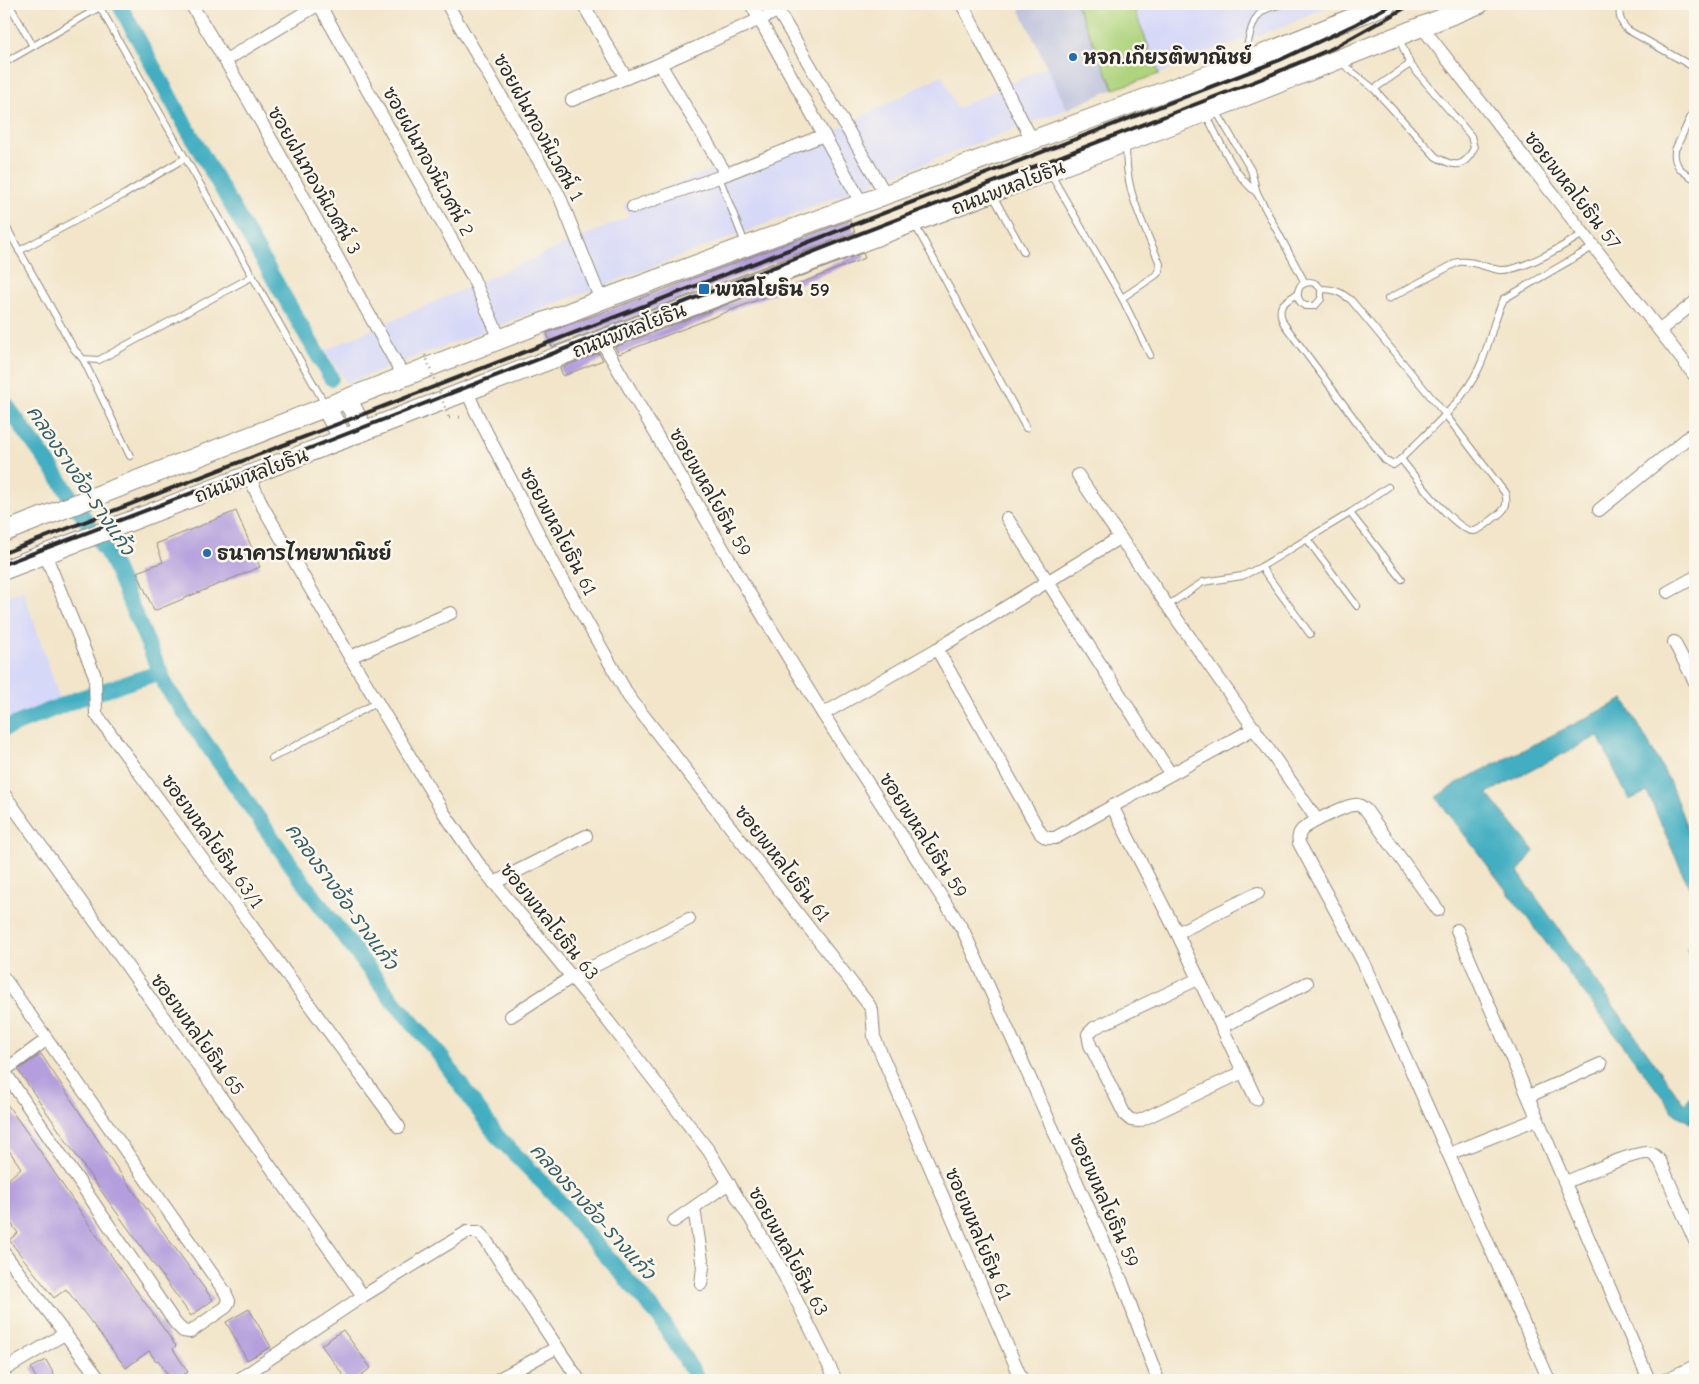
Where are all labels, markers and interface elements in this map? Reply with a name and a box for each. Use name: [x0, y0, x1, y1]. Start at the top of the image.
place label: หจก.เกียรติพาณิชย์: [1083, 44, 1252, 69]
street label: ซอยฝนทองนิเวศน์ 1: [489, 49, 589, 205]
marker: หจก.เกียรติพาณิชย์: [1067, 51, 1079, 63]
street label: ซอยฝนทองนิเวศน์ 2: [378, 82, 480, 240]
street label: ซอยฝนทองนิเวศน์ 3: [263, 102, 367, 258]
street label: ซอยพหลโยธิน 57: [1519, 126, 1627, 254]
street label: ถนนพหลโยธิน: [948, 154, 1069, 220]
place label: พหลโยธิน 59: [715, 276, 830, 301]
marker: พหลโยธิน 59: [697, 282, 711, 296]
street label: ถนนพหลโยธิน: [569, 297, 690, 363]
water label: คลองรางอ้อ-รางแก้ว: [22, 401, 141, 560]
street label: ซอยพหลโยธิน 59: [665, 423, 757, 561]
street label: ถนนพหลโยธิน: [191, 442, 312, 508]
street label: ซอยพหลโยธิน 61: [515, 463, 603, 599]
place label: ธนาคารไทยพาณิชย์: [217, 540, 392, 565]
marker: ธนาคารไทยพาณิชย์: [201, 547, 213, 559]
street label: ซอยพหลโยธิน 59: [875, 768, 973, 902]
street label: ซอยพหลโยธิน 63/1: [156, 769, 270, 913]
street label: ซอยพหลโยธิน 61: [730, 800, 836, 926]
water label: คลองรางอ้อ-รางแก้ว: [281, 818, 404, 975]
street label: ซอยพหลโยธิน 63: [495, 858, 605, 984]
street label: ซอยพหลโยธิน 65: [146, 968, 250, 1100]
street label: ซอยพหลโยธิน 59: [1065, 1129, 1145, 1271]
water label: คลองรางอ้อ-รางแก้ว: [526, 1138, 661, 1285]
street label: ซอยพหลโยธิน 61: [940, 1164, 1018, 1304]
street label: ซอยพหลโยธิน 63: [744, 1182, 834, 1320]

